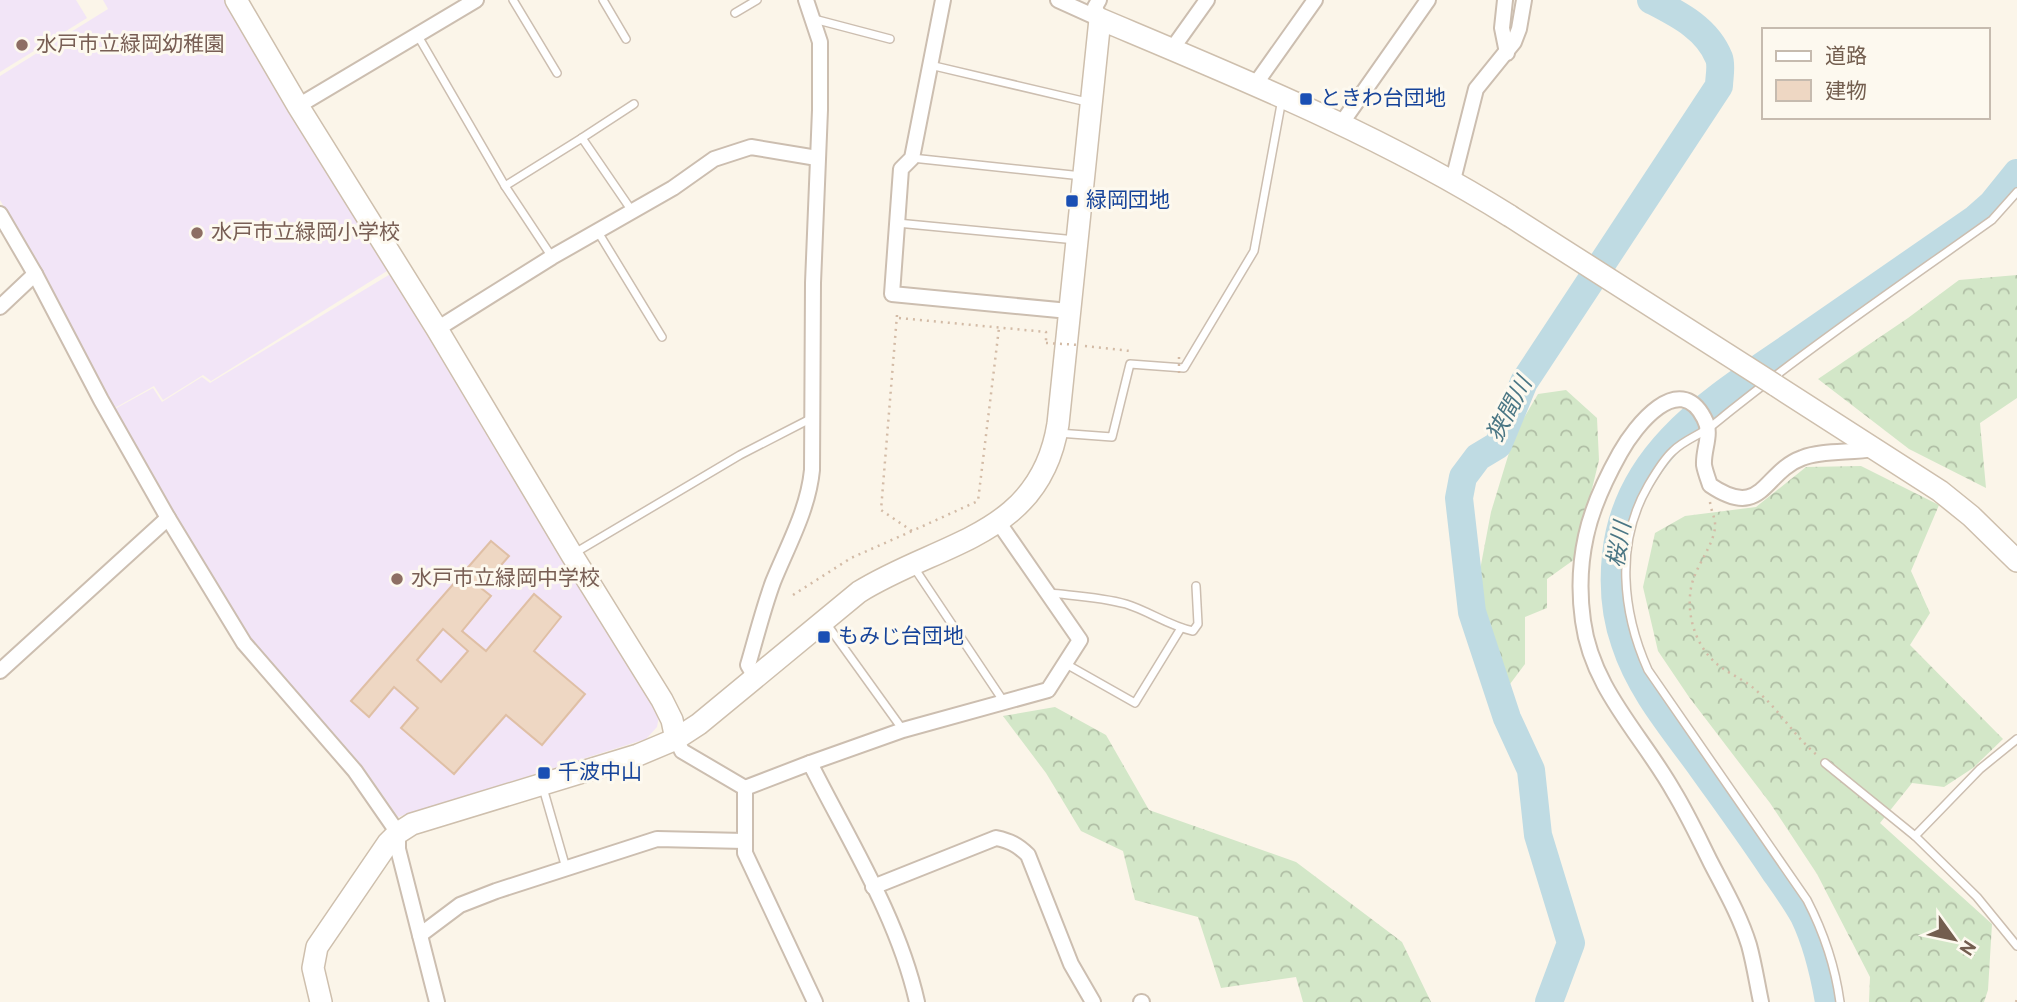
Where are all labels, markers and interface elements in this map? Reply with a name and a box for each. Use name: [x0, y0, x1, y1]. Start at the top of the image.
legend: [1762, 28, 1989, 119]
place label: 水戸市立緑岡幼稚園: [36, 32, 225, 59]
marker: 水戸市立緑岡幼稚園: [14, 37, 30, 53]
text: 道路: [1825, 44, 1867, 71]
text: 建物: [1825, 79, 1867, 106]
place label: ときわ台団地: [1320, 86, 1446, 113]
marker: ときわ台団地: [1298, 91, 1314, 107]
place label: 緑岡団地: [1086, 188, 1170, 215]
marker: 緑岡団地: [1064, 193, 1080, 209]
place label: 水戸市立緑岡小学校: [211, 220, 400, 247]
marker: 水戸市立緑岡小学校: [189, 225, 205, 241]
water label: 狭間川: [1482, 370, 1541, 447]
water label: 桜川: [1603, 517, 1640, 570]
place label: 水戸市立緑岡中学校: [411, 566, 600, 593]
marker: 水戸市立緑岡中学校: [389, 571, 405, 587]
place label: もみじ台団地: [838, 624, 964, 651]
marker: もみじ台団地: [816, 629, 832, 645]
place label: 千波中山: [558, 760, 642, 787]
marker: 千波中山: [536, 765, 552, 781]
north arrow: [1919, 904, 1989, 974]
text: N: [1953, 935, 1980, 959]

